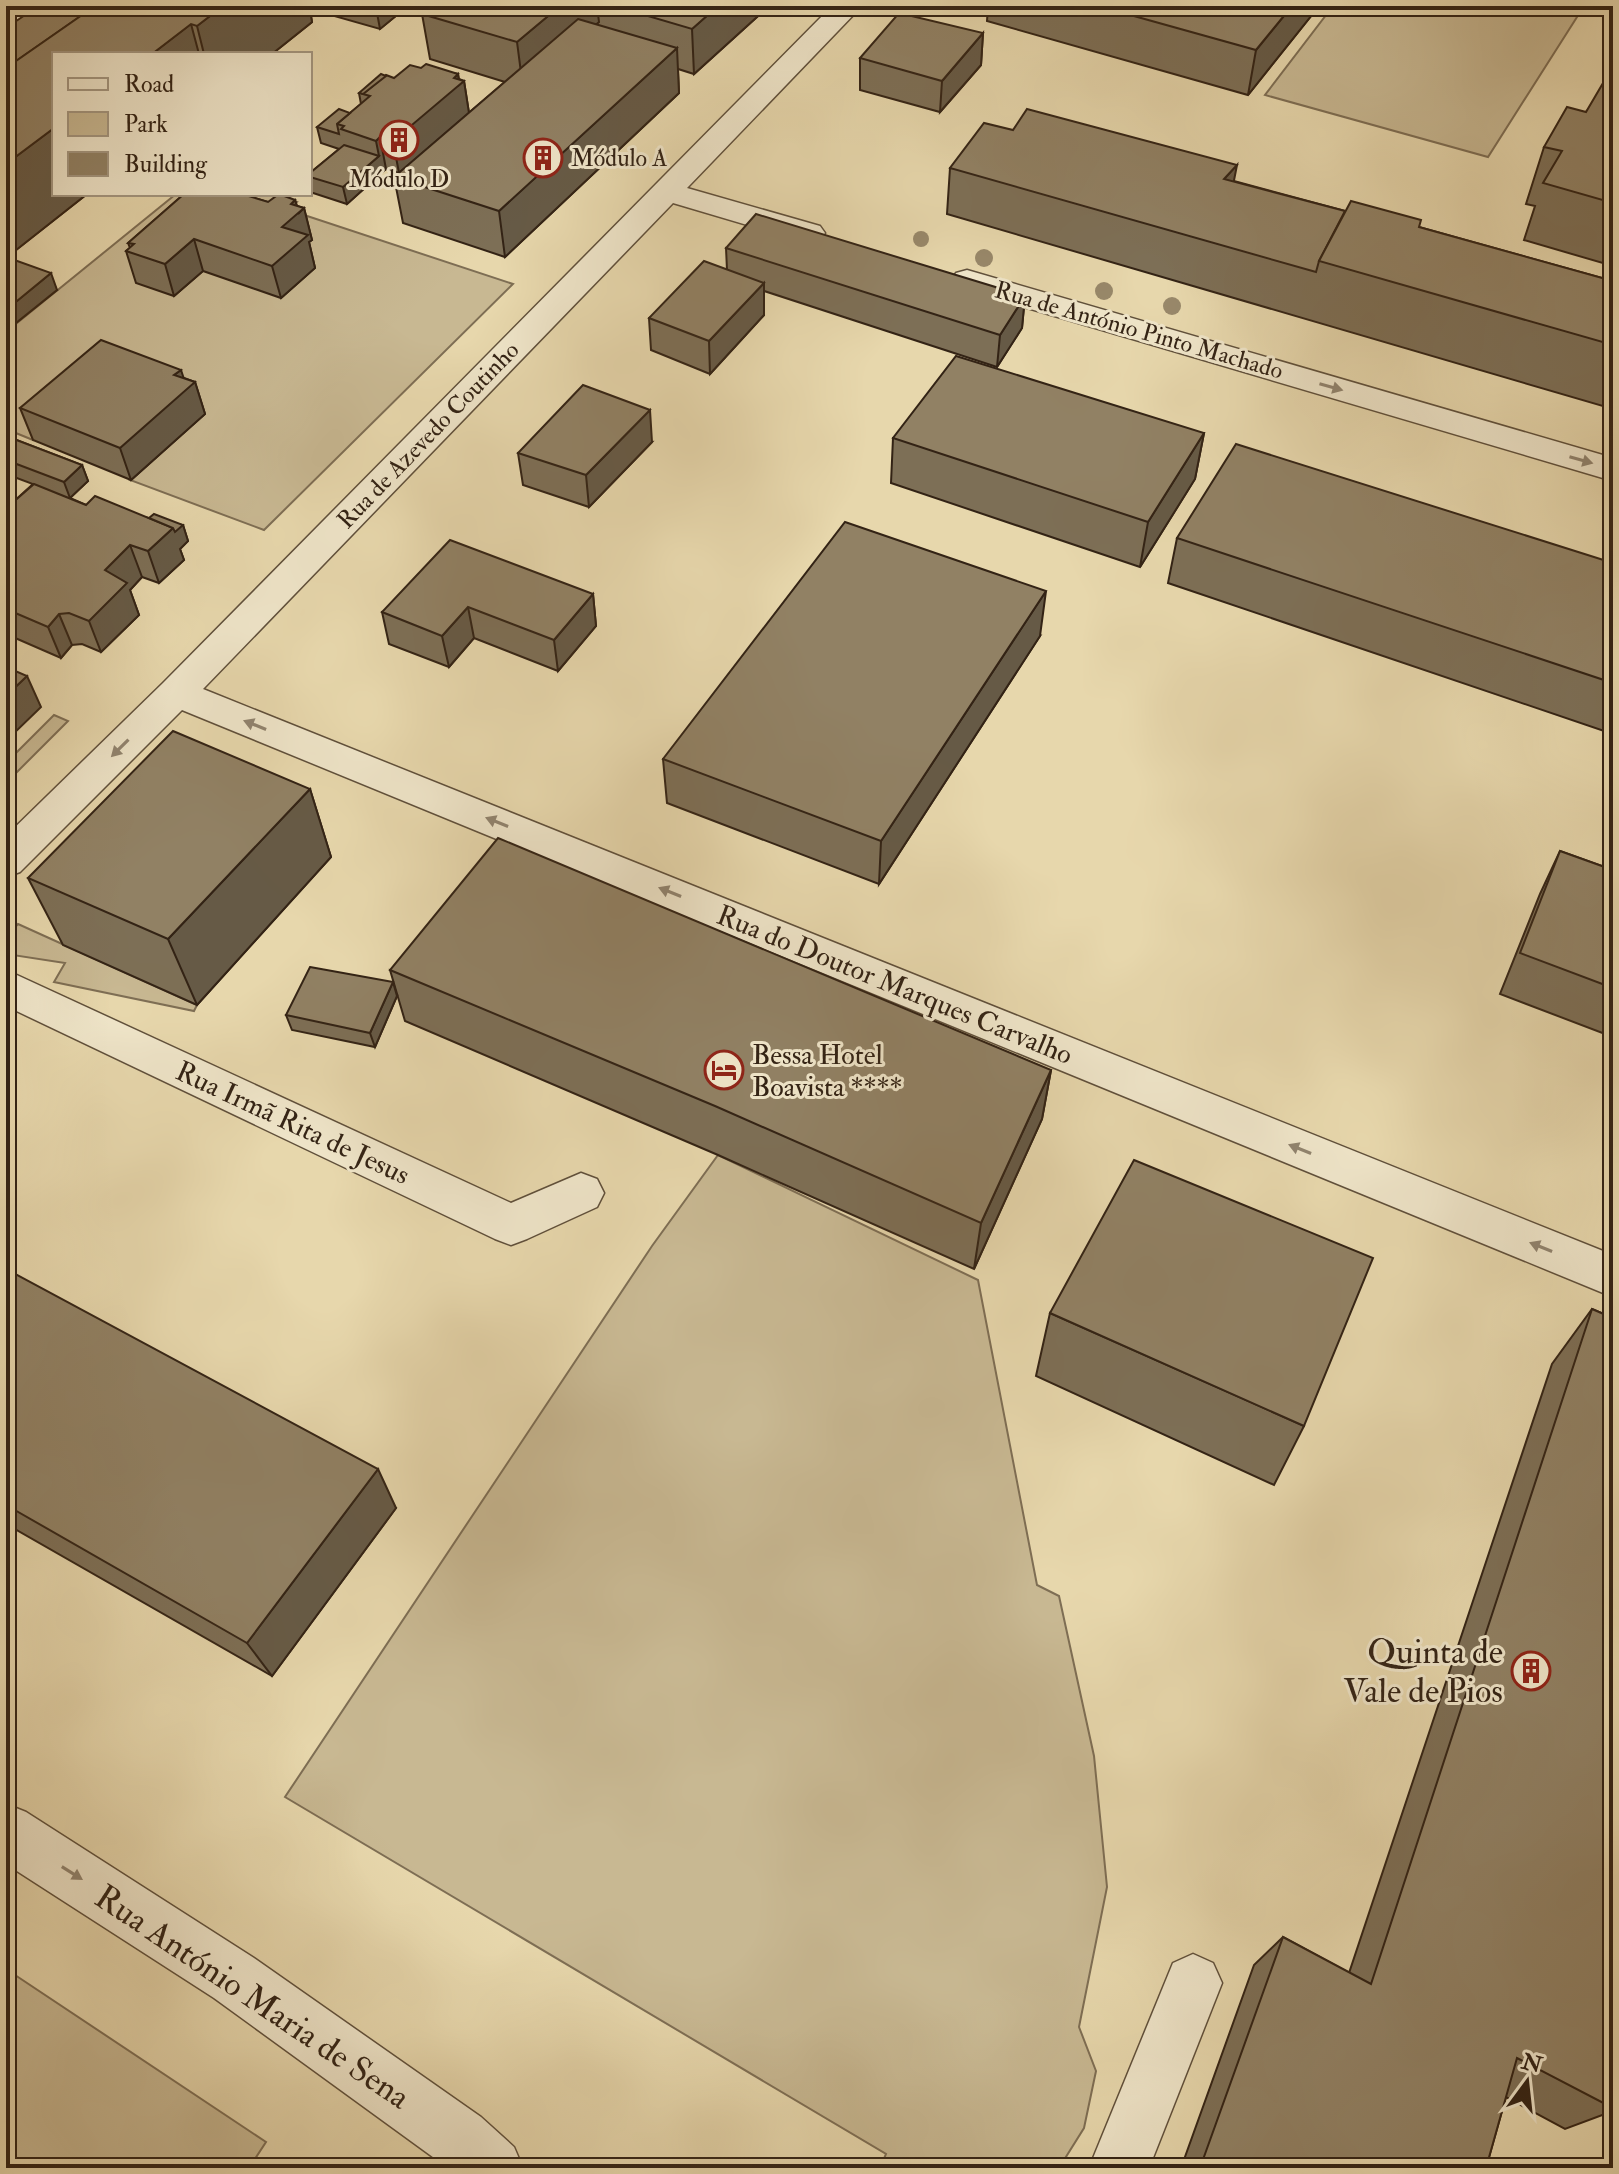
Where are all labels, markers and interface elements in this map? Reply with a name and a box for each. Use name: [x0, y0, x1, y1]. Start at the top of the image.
legend: [52, 52, 312, 196]
text: Road: [124, 69, 174, 100]
text: Park: [124, 109, 168, 140]
building icon: Módulo D: [378, 119, 420, 161]
building icon: Módulo A: [522, 137, 564, 179]
place label: Módulo A: [571, 143, 667, 174]
text: Building: [124, 149, 208, 180]
place label: Módulo D: [349, 164, 449, 195]
street label: Rua de António Pinto Machado: [991, 274, 1287, 387]
street label: Rua de Azevedo Coutinho: [331, 335, 526, 536]
one-way arrow: [1320, 381, 1344, 394]
one-way arrow: [1569, 454, 1593, 467]
one-way arrow: [243, 718, 267, 731]
one-way arrow: [111, 738, 130, 757]
one-way arrow: [485, 815, 509, 828]
one-way arrow: [658, 886, 682, 899]
street label: Rua do Doutor Marques Carvalho: [711, 898, 1078, 1073]
place label: Bessa Hotel Boavista ****: [752, 1038, 902, 1105]
hotel icon: Bessa Hotel Boavista ****: [703, 1049, 745, 1091]
street label: Rua Irmã Rita de Jesus: [170, 1054, 415, 1193]
one-way arrow: [1288, 1142, 1312, 1155]
one-way arrow: [1529, 1240, 1553, 1253]
place label: Quinta de Vale de Pios: [1343, 1631, 1503, 1713]
building icon: Quinta de Vale de Pios: [1510, 1650, 1552, 1692]
one-way arrow: [61, 1866, 83, 1880]
street label: Rua António Maria de Sena: [86, 1876, 419, 2119]
north arrow: [1487, 2042, 1567, 2122]
text: N: [1518, 2047, 1545, 2080]

